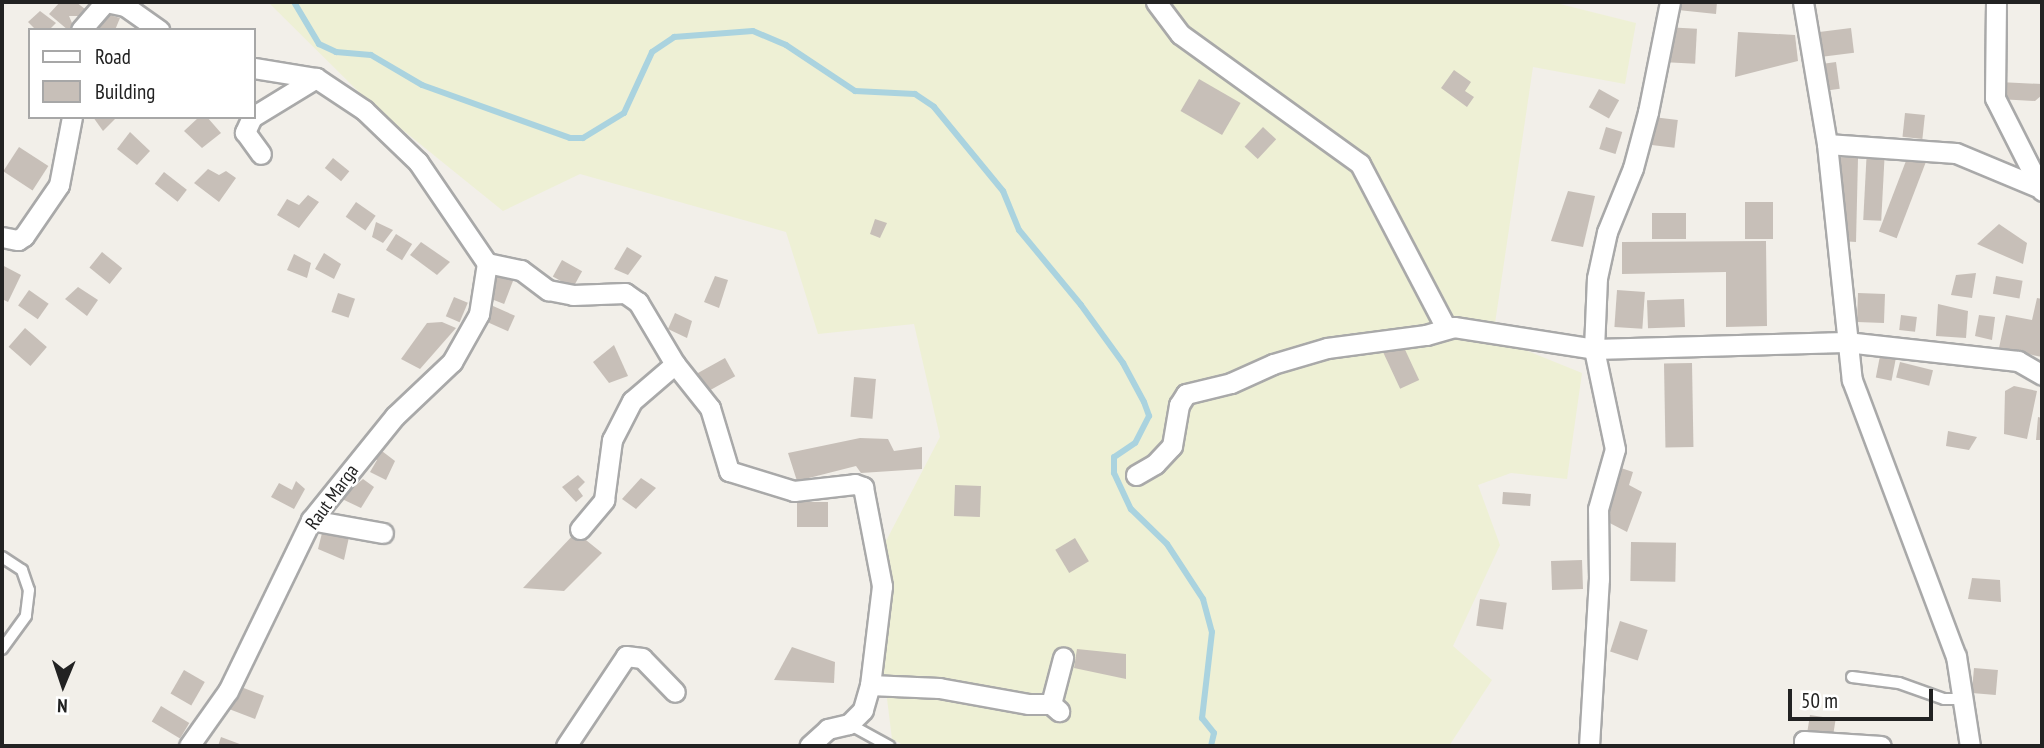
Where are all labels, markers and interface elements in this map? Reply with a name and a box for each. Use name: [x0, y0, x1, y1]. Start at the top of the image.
legend: [28, 28, 256, 119]
text: Road: [95, 43, 131, 70]
text: Building: [95, 78, 155, 105]
street label: Raut Marga: [301, 460, 363, 534]
north arrow: [28, 650, 98, 720]
scale bar: [1792, 674, 1937, 718]
text: 50 m: [1801, 687, 1838, 714]
text: N: [57, 694, 68, 718]

